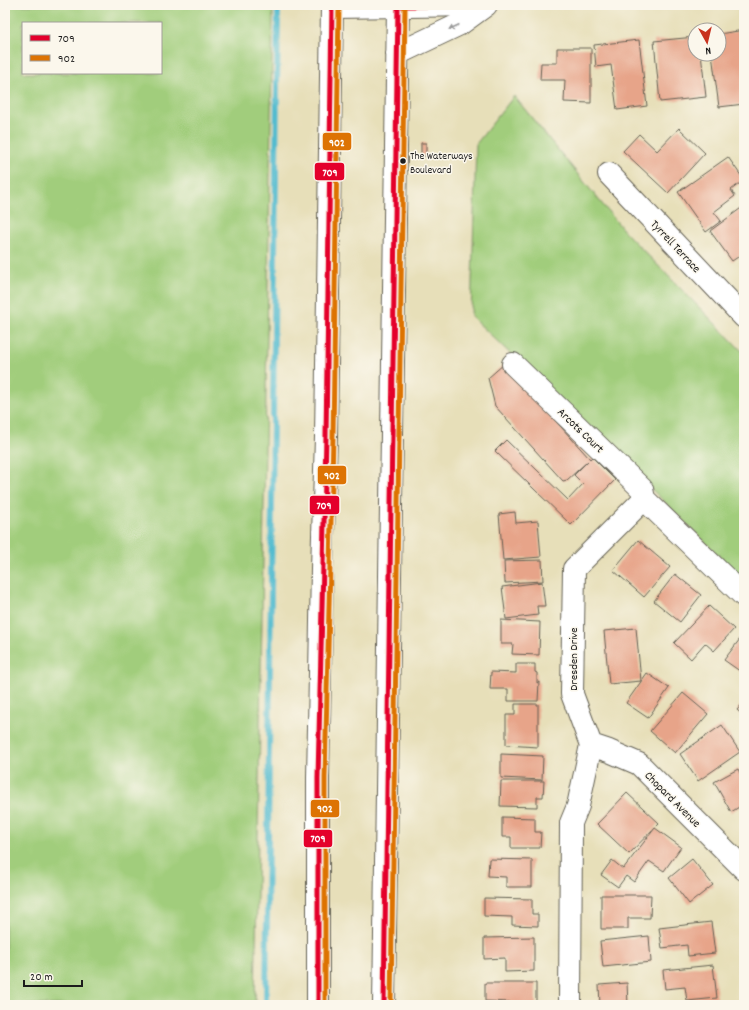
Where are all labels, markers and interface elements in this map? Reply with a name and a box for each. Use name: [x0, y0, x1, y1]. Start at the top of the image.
legend: [22, 22, 162, 74]
north arrow: [687, 22, 727, 62]
one-way arrow: [448, 24, 460, 30]
text: 709: [58, 31, 75, 48]
text: N: [704, 42, 712, 58]
text: 902: [58, 51, 75, 68]
line badge: 902: [322, 132, 352, 151]
text: 902: [329, 136, 345, 152]
place label: The Waterways Boulevard: [410, 149, 473, 179]
marker: The Waterways Boulevard: [398, 156, 408, 166]
line badge: 709: [314, 162, 345, 181]
text: 709: [322, 166, 338, 182]
street label: Tyrrell Terrace: [646, 217, 704, 277]
street label: Arcots Court: [553, 405, 607, 458]
line badge: 902: [317, 465, 347, 485]
text: 902: [324, 469, 340, 485]
line badge: 709: [309, 495, 340, 515]
text: 709: [316, 499, 332, 515]
street label: Dresden Drive: [566, 627, 583, 691]
street label: Chopard Avenue: [640, 768, 704, 832]
line badge: 902: [310, 799, 340, 818]
text: 902: [317, 802, 333, 818]
line badge: 709: [303, 829, 333, 848]
text: 709: [310, 832, 326, 848]
scale bar: [24, 962, 82, 988]
text: 20 m: [30, 969, 53, 986]

